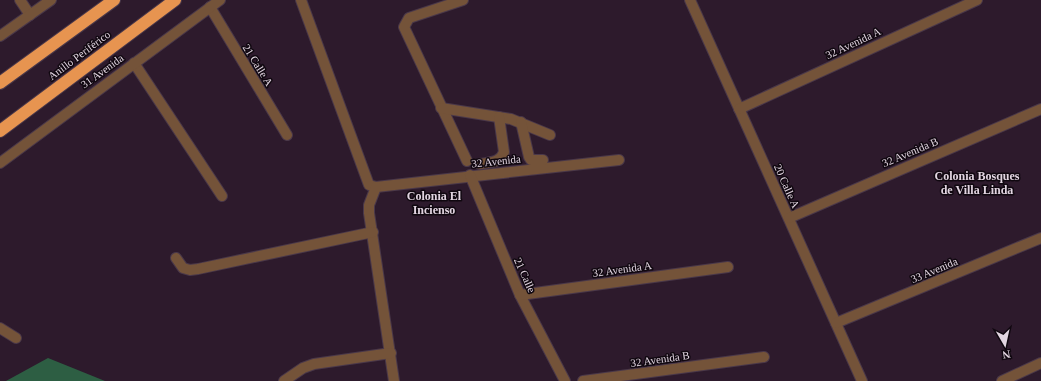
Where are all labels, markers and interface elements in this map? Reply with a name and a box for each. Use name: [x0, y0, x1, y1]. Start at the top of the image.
street label: 32 Avenida A: [823, 25, 883, 61]
street label: Anillo Periférico: [46, 28, 113, 82]
street label: 21 Calle A: [240, 42, 276, 88]
street label: 31 Avenida: [78, 52, 126, 90]
street label: 32 Avenida B: [880, 135, 940, 169]
street label: 32 Avenida: [471, 152, 521, 170]
street label: 20 Calle A: [772, 162, 802, 210]
district label: Colonia Bosques de Villa Linda: [934, 169, 1020, 197]
district label: Colonia El Incienso: [407, 189, 462, 217]
street label: 33 Avenida: [909, 255, 959, 285]
street label: 21 Calle: [512, 256, 538, 294]
street label: 32 Avenida A: [592, 259, 652, 279]
north arrow: [985, 325, 1025, 365]
text: N: [1002, 348, 1011, 361]
street label: 32 Avenida B: [630, 349, 690, 369]

